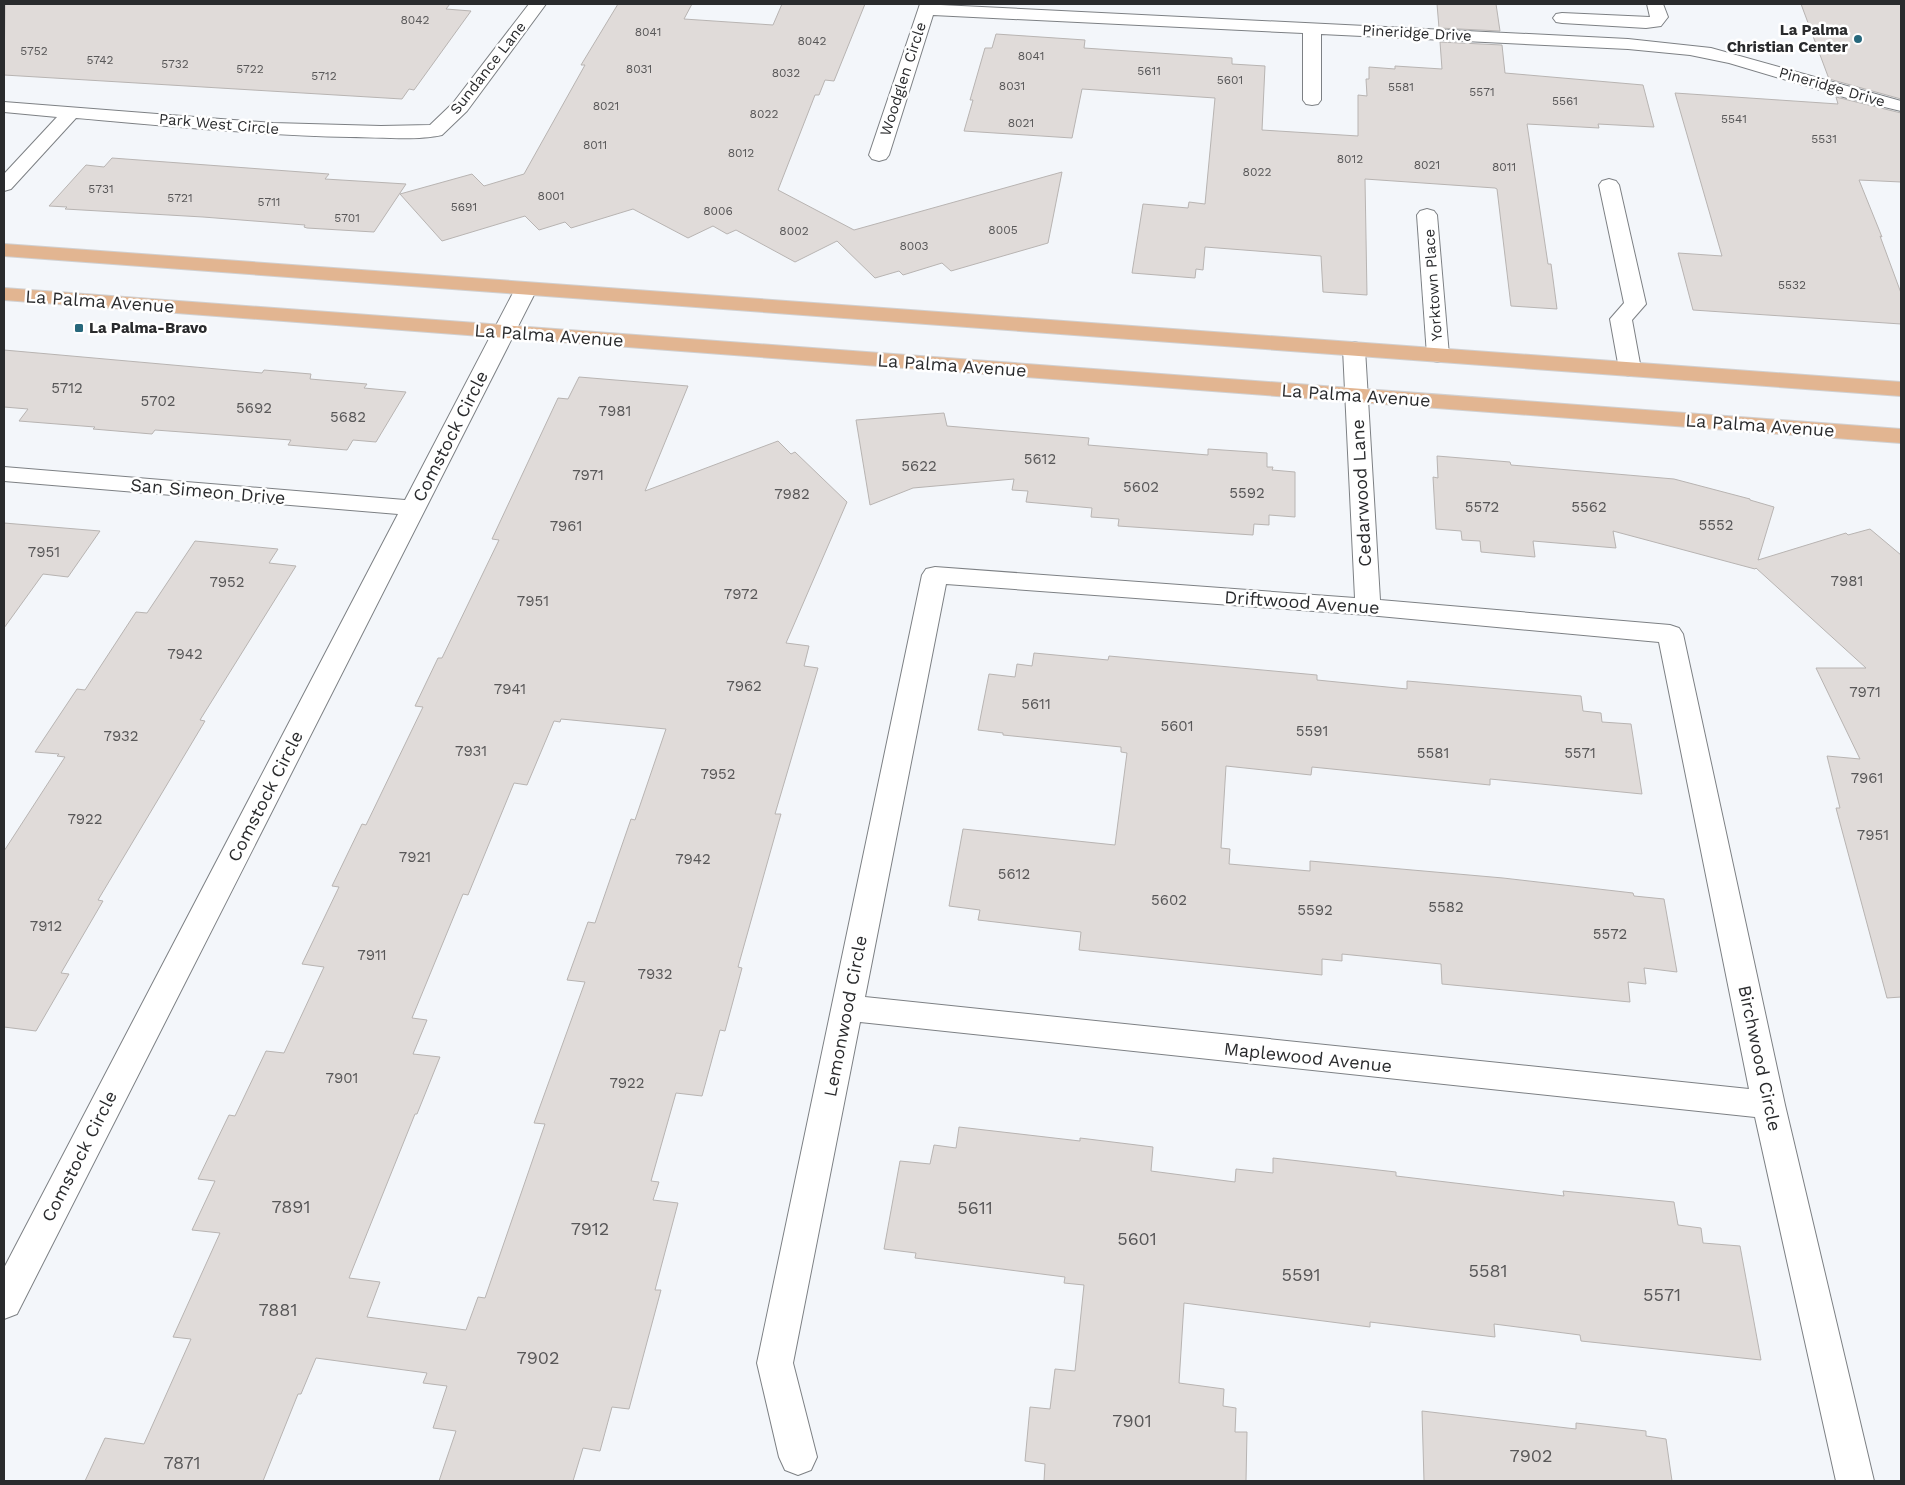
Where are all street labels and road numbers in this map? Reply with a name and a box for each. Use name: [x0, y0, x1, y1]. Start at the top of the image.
street label: Sundance Lane: [446, 18, 530, 118]
street label: Woodglen Circle: [876, 20, 930, 138]
street label: Pineridge Drive: [1362, 21, 1472, 45]
street label: Pineridge Drive: [1777, 63, 1887, 111]
street label: Park West Circle: [158, 110, 280, 138]
street label: Yorktown Place: [1420, 228, 1446, 342]
street label: La Palma Avenue: [25, 285, 175, 317]
street label: La Palma Avenue: [474, 319, 624, 351]
street label: La Palma Avenue: [877, 349, 1027, 381]
street label: Comstock Circle: [408, 367, 492, 505]
street label: La Palma Avenue: [1281, 379, 1431, 411]
street label: La Palma Avenue: [1685, 409, 1835, 441]
street label: Cedarwood Lane: [1347, 419, 1375, 567]
street label: San Simeon Drive: [130, 474, 286, 508]
street label: Driftwood Avenue: [1224, 586, 1380, 618]
street label: Comstock Circle: [223, 727, 307, 865]
street label: Lemonwood Circle: [819, 934, 871, 1098]
street label: Birchwood Circle: [1734, 983, 1786, 1133]
street label: Maplewood Avenue: [1223, 1038, 1393, 1076]
street label: Comstock Circle: [37, 1087, 121, 1225]

